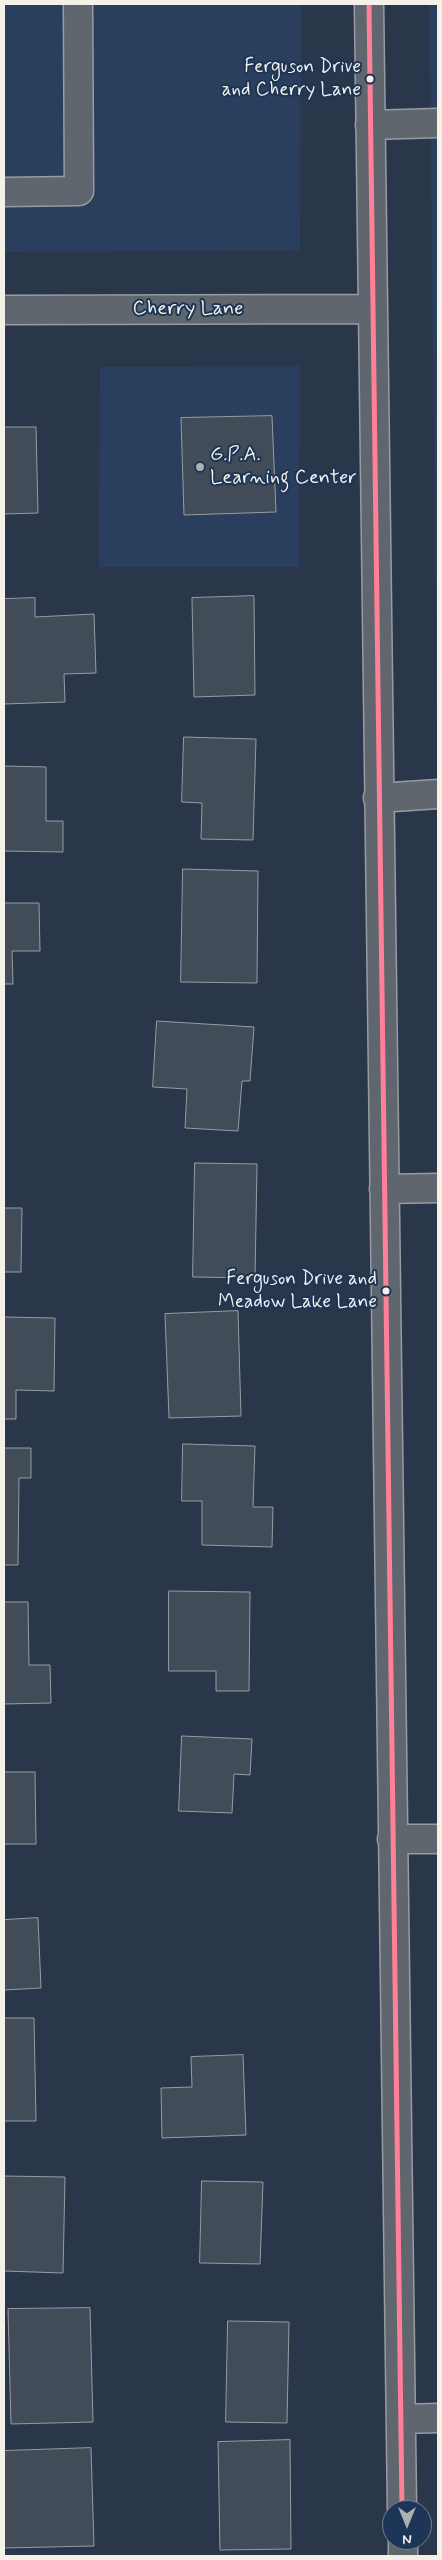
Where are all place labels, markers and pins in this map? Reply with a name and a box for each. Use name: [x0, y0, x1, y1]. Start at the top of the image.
place label: Ferguson Drive and Cherry Lane: [222, 57, 361, 101]
marker: Ferguson Drive and Cherry Lane: [365, 74, 375, 84]
place label: G.P.A. Learning Center: [210, 444, 357, 491]
marker: G.P.A. Learning Center: [194, 461, 206, 473]
place label: Ferguson Drive and Meadow Lake Lane: [218, 1269, 377, 1313]
marker: Ferguson Drive and Meadow Lake Lane: [381, 1286, 391, 1296]

